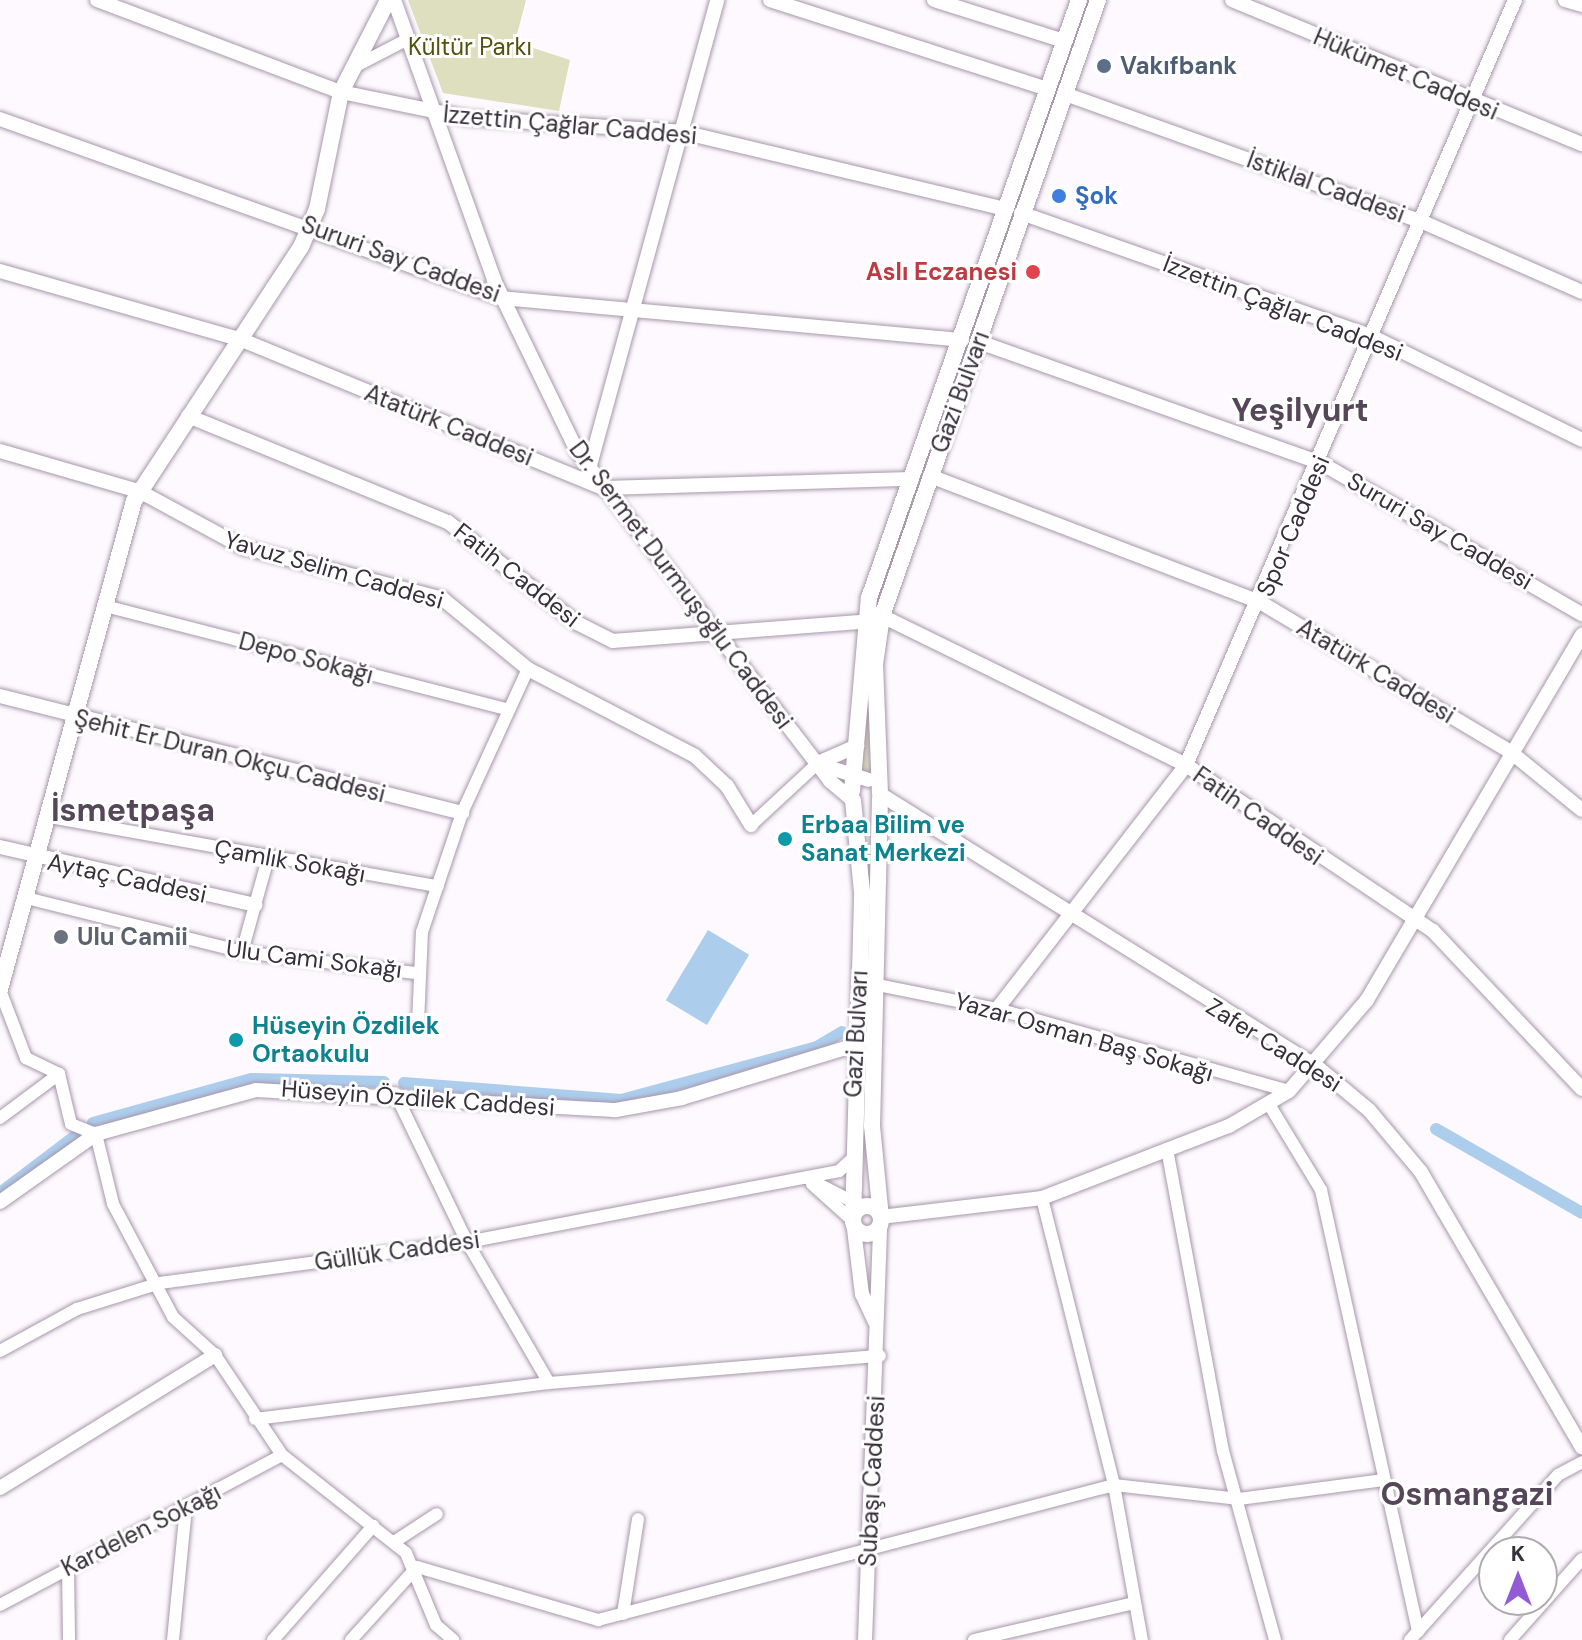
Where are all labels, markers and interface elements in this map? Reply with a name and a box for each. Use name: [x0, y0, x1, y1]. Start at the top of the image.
street label: Hükümet Caddesi: [1309, 22, 1503, 126]
park label: Kültür Parkı: [408, 33, 532, 61]
place label: Vakıfbank: [1120, 52, 1237, 80]
marker: Vakıfbank: [1095, 57, 1113, 75]
street label: İzzettin Çağlar Caddesi: [442, 100, 698, 150]
street label: İstiklal Caddesi: [1243, 145, 1409, 229]
place label: Şok: [1075, 182, 1118, 210]
marker: Şok: [1050, 187, 1068, 205]
street label: Sururi Say Caddesi: [298, 210, 504, 308]
street label: İzzettin Çağlar Caddesi: [1159, 249, 1407, 367]
place label: Aslı Eczanesi: [866, 258, 1017, 286]
marker: Aslı Eczanesi: [1024, 263, 1042, 281]
street label: Gazi Bulvarı: [925, 327, 995, 457]
street label: Atatürk Caddesi: [360, 378, 538, 472]
district label: Yeşilyurt: [1231, 391, 1369, 429]
street label: Dr. Sermet Durmuşoğlu Caddesi: [563, 435, 799, 735]
street label: Spor Caddesi: [1250, 451, 1336, 601]
street label: Sururi Say Caddesi: [1342, 466, 1538, 596]
street label: Fatih Caddesi: [448, 517, 586, 633]
street label: Yavuz Selim Caddesi: [221, 525, 447, 615]
street label: Atatürk Caddesi: [1292, 612, 1460, 730]
street label: Depo Sokağı: [236, 626, 376, 690]
street label: Şehit Er Duran Okçu Caddesi: [71, 703, 389, 809]
street label: Fatih Caddesi: [1188, 761, 1328, 871]
district label: İsmetpaşa: [51, 791, 215, 829]
place label: Erbaa Bilim ve Sanat Merkezi: [801, 811, 966, 867]
marker: Erbaa Bilim ve Sanat Merkezi: [776, 830, 794, 848]
street label: Çamlık Sokağı: [212, 834, 368, 888]
street label: Aytaç Caddesi: [45, 847, 209, 909]
place label: Ulu Camii: [77, 923, 188, 951]
marker: Ulu Camii: [52, 928, 70, 946]
street label: Ulu Cami Sokağı: [224, 934, 404, 984]
street label: Gazi Bulvarı: [838, 970, 874, 1098]
street label: Yazar Osman Baş Sokağı: [951, 986, 1217, 1088]
street label: Zafer Caddesi: [1201, 992, 1347, 1098]
place label: Hüseyin Özdilek Ortaokulu: [252, 1012, 440, 1068]
marker: Hüseyin Özdilek Ortaokulu: [227, 1031, 245, 1049]
street label: Hüseyin Özdilek Caddesi: [280, 1074, 556, 1122]
street label: Güllük Caddesi: [312, 1225, 482, 1277]
street label: Subaşı Caddesi: [853, 1395, 891, 1567]
district label: Osmangazi: [1381, 1475, 1553, 1513]
street label: Kardelen Sokağı: [57, 1478, 225, 1582]
north arrow: [1478, 1536, 1558, 1616]
text: K: [1511, 1539, 1525, 1568]

